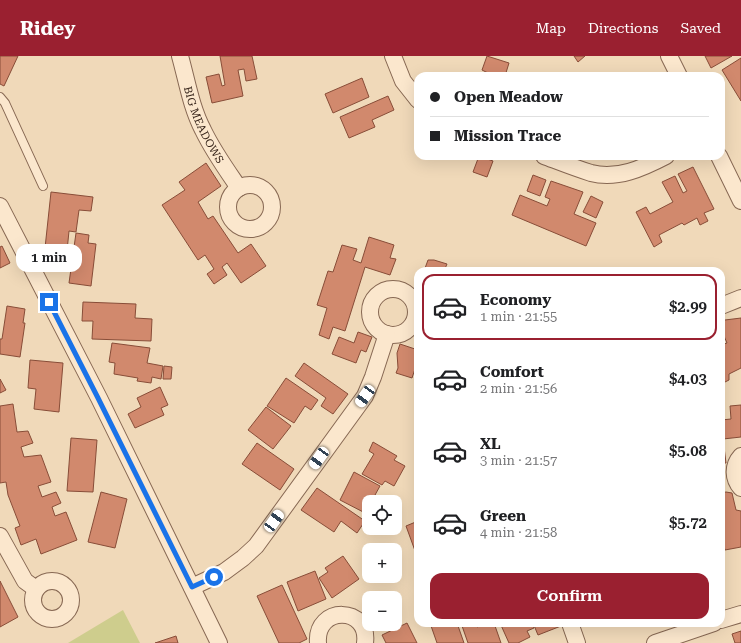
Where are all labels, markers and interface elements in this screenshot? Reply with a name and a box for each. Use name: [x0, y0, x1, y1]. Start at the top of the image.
text: Ridey: [20, 17, 75, 40]
text: Map: [536, 20, 566, 36]
text: Directions: [588, 20, 658, 36]
text: Saved: [680, 20, 721, 36]
street label: BIG MEADOWS: [181, 85, 227, 166]
text: Open Meadow: [454, 88, 563, 106]
text: Mission Trace: [454, 127, 561, 145]
callout: 1 min: [16, 244, 82, 272]
text: 1 min: [31, 250, 67, 265]
icon: car: [432, 289, 468, 325]
text: Economy: [480, 291, 551, 309]
route end: [40, 293, 58, 311]
text: $2.99: [669, 298, 707, 316]
text: 1 min · 21:55: [480, 309, 557, 324]
icon: car: [432, 361, 468, 397]
text: Comfort: [480, 363, 544, 381]
text: $4.03: [669, 370, 707, 388]
text: 2 min · 21:56: [480, 381, 557, 396]
car: [353, 383, 377, 409]
icon: car: [432, 433, 468, 469]
text: XL: [480, 435, 501, 453]
text: $5.08: [669, 442, 707, 460]
car: [307, 445, 331, 471]
text: 3 min · 21:57: [480, 453, 557, 468]
map controls: [362, 495, 402, 631]
button: locate: [362, 495, 402, 535]
icon: car: [432, 505, 468, 541]
text: Green: [480, 507, 526, 525]
car: [262, 508, 286, 534]
text: $5.72: [669, 514, 707, 532]
text: 4 min · 21:58: [480, 525, 557, 540]
button: +: [362, 543, 402, 583]
route start: [205, 568, 223, 586]
button: Confirm: [430, 573, 709, 619]
button: −: [362, 591, 402, 631]

